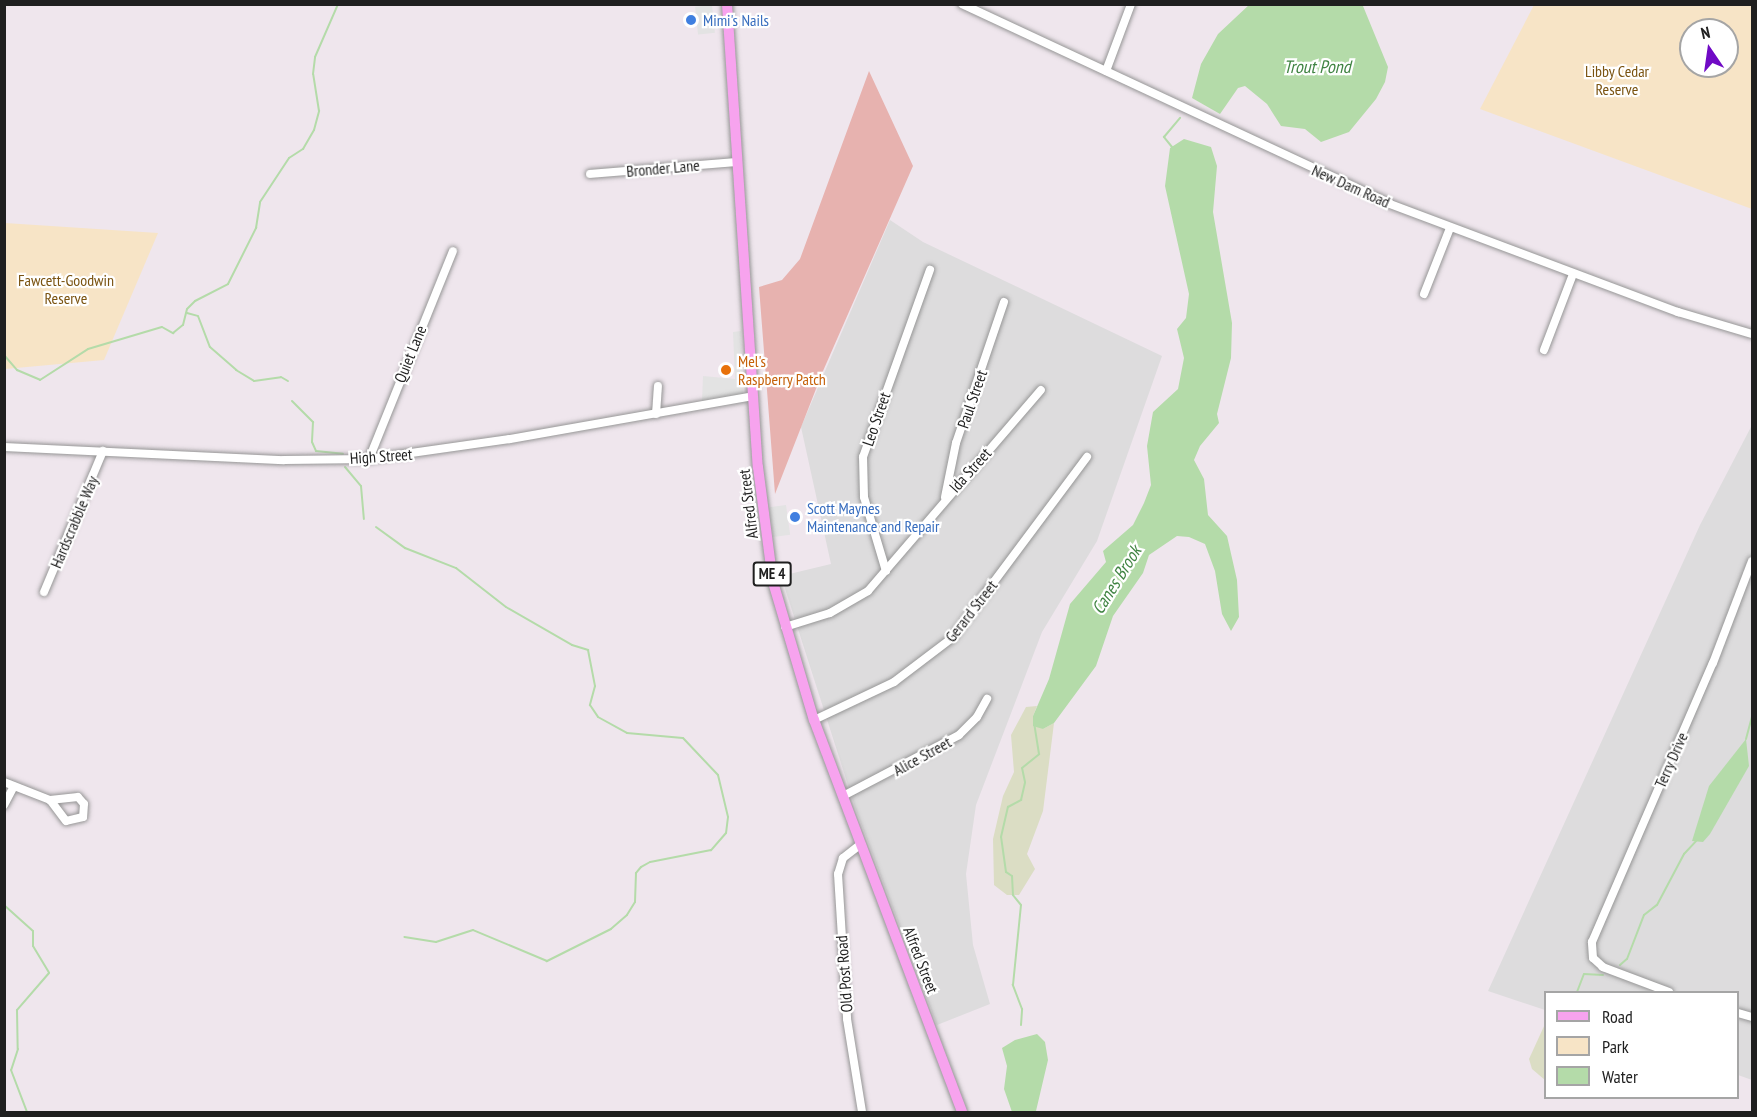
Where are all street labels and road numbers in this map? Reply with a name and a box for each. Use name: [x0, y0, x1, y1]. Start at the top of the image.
street label: Bronder Lane: [625, 155, 701, 181]
street label: New Dam Road: [1309, 160, 1393, 212]
street label: Quiet Lane: [390, 323, 430, 385]
street label: Paul Street: [953, 367, 991, 431]
street label: Leo Street: [858, 389, 894, 449]
street label: High Street: [349, 444, 413, 468]
street label: Ida Street: [945, 444, 995, 496]
street label: Alfred Street: [734, 468, 762, 540]
street label: Hardscrabble Way: [46, 473, 102, 571]
road number: ME 4: [752, 562, 792, 586]
street label: Gerard Street: [941, 576, 1001, 646]
street label: Terry Drive: [1650, 729, 1692, 791]
street label: Alice Street: [890, 732, 954, 780]
street label: Alfred Street: [900, 924, 942, 996]
street label: Old Post Road: [832, 935, 856, 1013]

